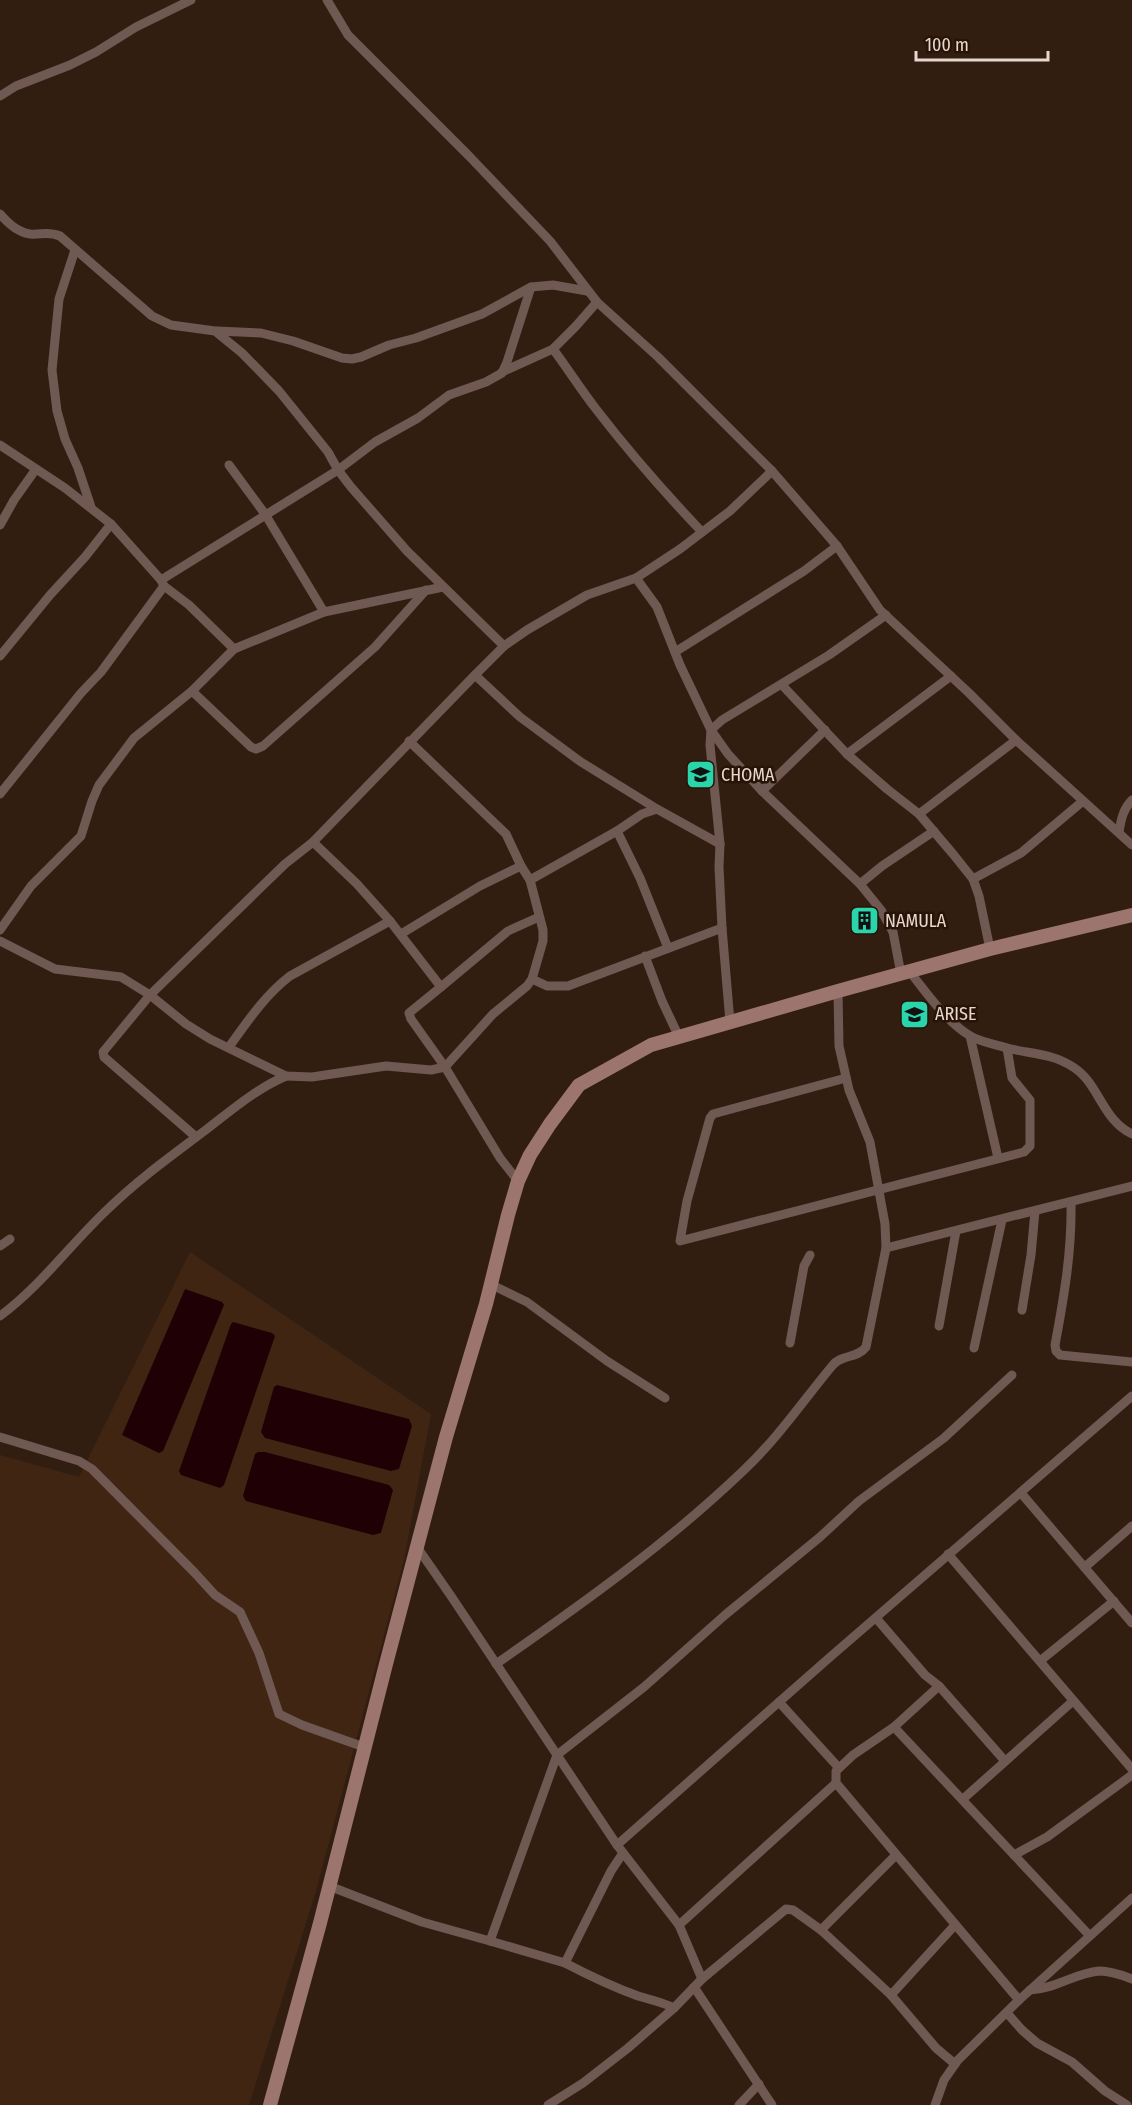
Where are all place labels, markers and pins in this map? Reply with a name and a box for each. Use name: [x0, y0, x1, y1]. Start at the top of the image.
school or university icon: CHOMA: [684, 759, 716, 791]
place label: CHOMA: [721, 764, 775, 786]
building icon: NAMULA: [848, 905, 880, 937]
place label: NAMULA: [885, 910, 947, 932]
school or university icon: ARISE: [898, 998, 930, 1030]
place label: ARISE: [935, 1003, 976, 1025]

